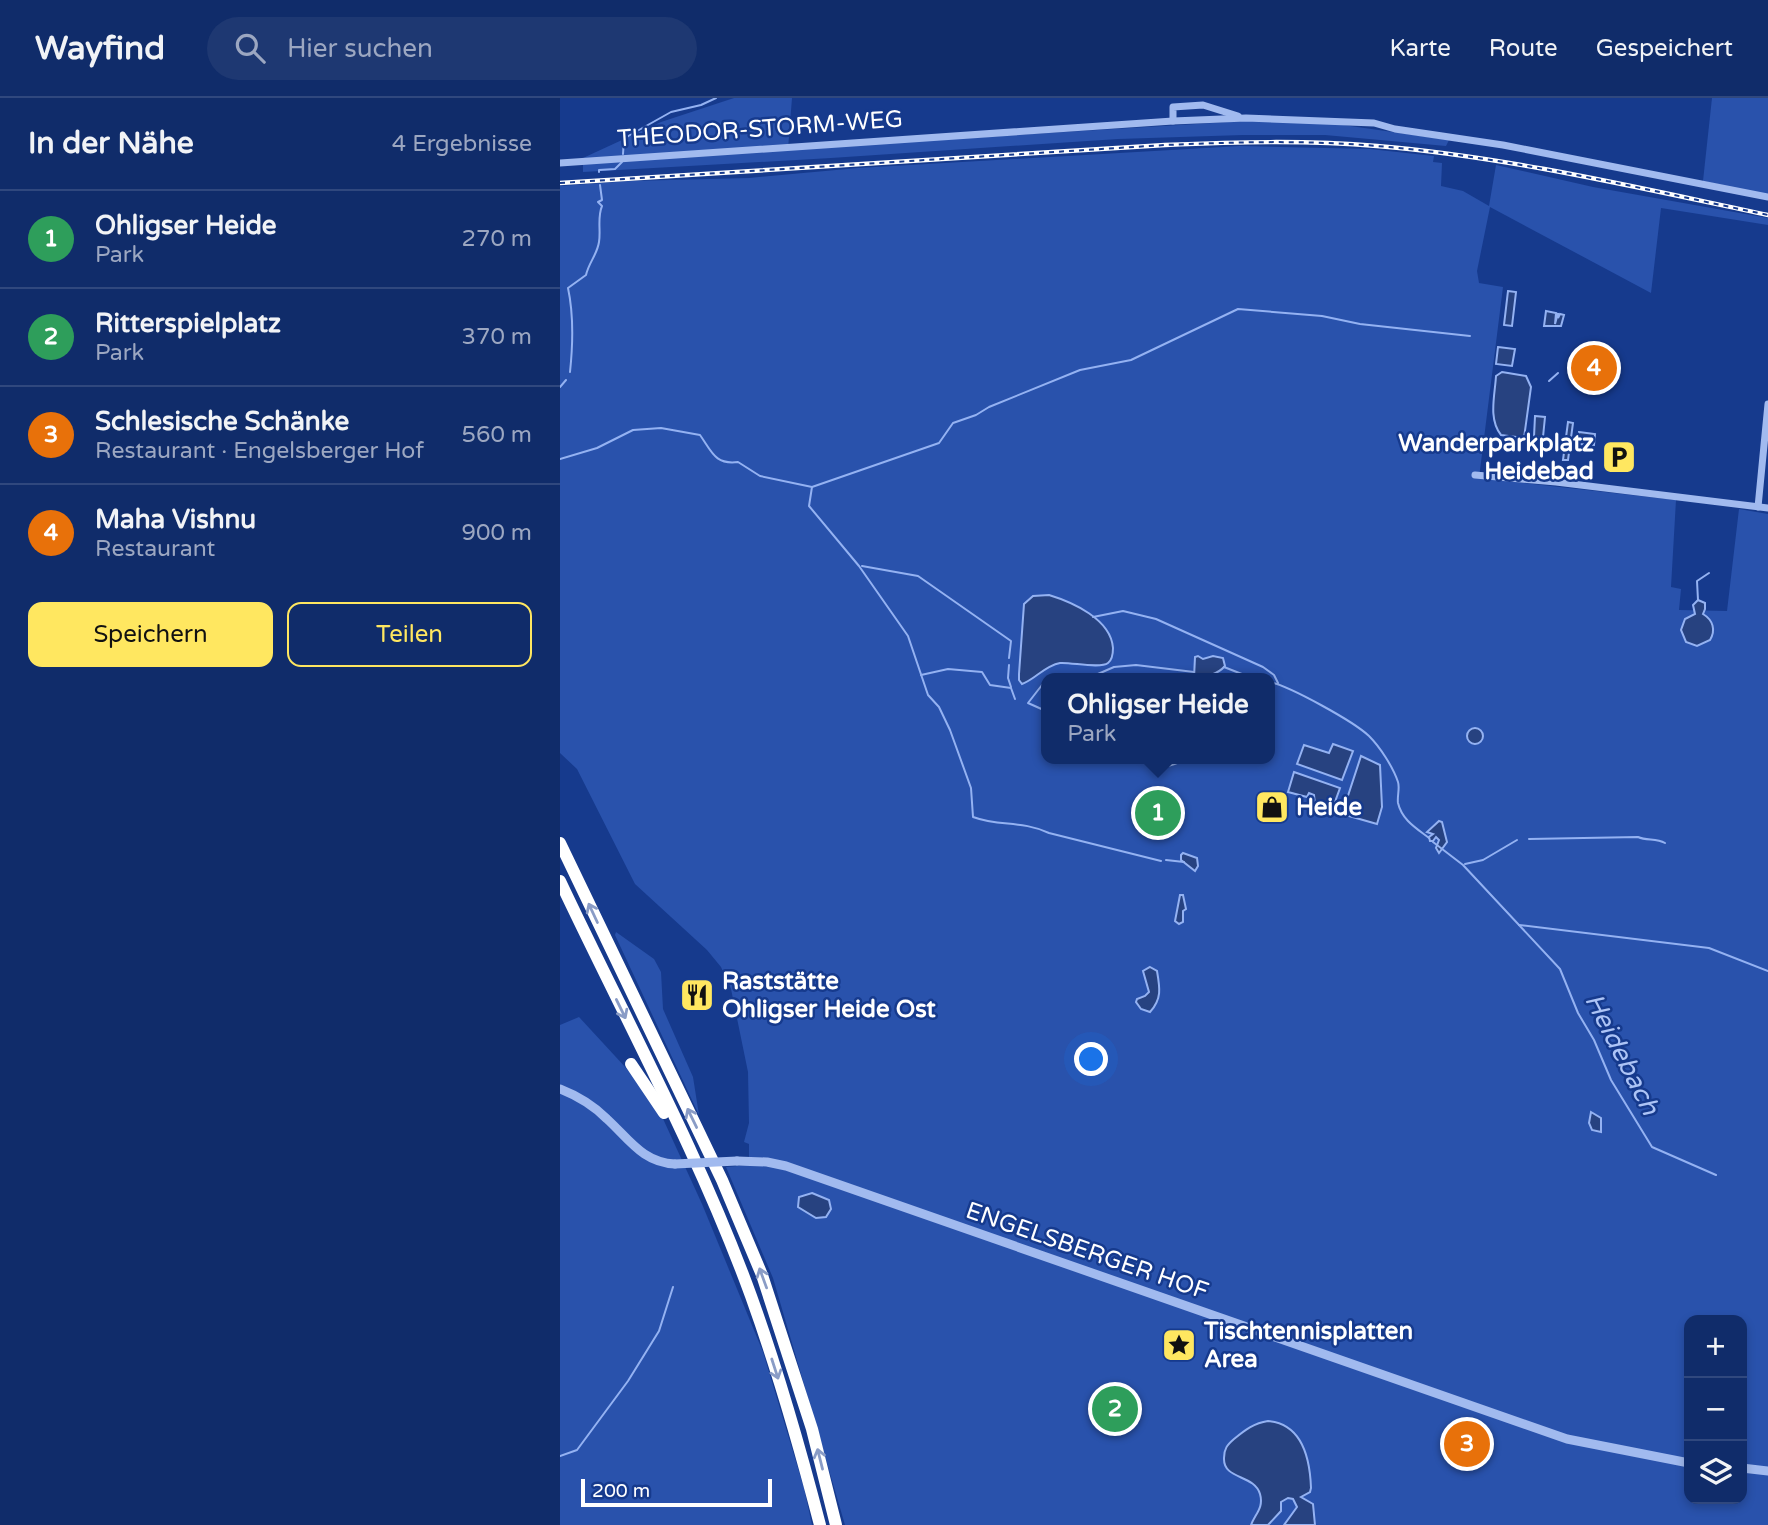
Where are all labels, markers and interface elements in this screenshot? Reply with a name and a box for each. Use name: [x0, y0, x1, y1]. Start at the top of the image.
search box: [207, 17, 697, 80]
text: Wayfind: [35, 29, 165, 68]
icon: search: [231, 29, 269, 67]
text: Hier suchen: [287, 33, 433, 64]
text: Karte: [1389, 34, 1451, 63]
text: Route: [1489, 34, 1558, 63]
text: Gespeichert: [1596, 34, 1733, 63]
street label: THEODOR-STORM-WEG: [616, 105, 904, 153]
text: In der Nähe: [28, 125, 194, 162]
text: 4 Ergebnisse: [392, 130, 532, 158]
text: Ohligser Heide: [95, 210, 277, 241]
text: 1: [44, 225, 58, 253]
text: 270 m: [462, 225, 532, 253]
text: Park: [95, 241, 144, 269]
text: Ritterspielplatz: [95, 308, 281, 339]
text: 2: [44, 323, 58, 351]
text: 370 m: [462, 323, 532, 351]
text: Park: [95, 339, 144, 367]
pin: 4: [1571, 342, 1617, 394]
text: Schlesische Schänke: [95, 406, 349, 437]
text: 3: [44, 421, 58, 449]
text: 560 m: [462, 421, 532, 449]
place label: Wanderparkplatz Heidebad: [1398, 429, 1594, 486]
text: Restaurant · Engelsberger Hof: [95, 437, 424, 465]
parking icon: Wanderparkplatz Heidebad: [1600, 438, 1638, 476]
text: Maha Vishnu: [95, 504, 256, 535]
text: 4: [44, 519, 58, 547]
text: 900 m: [462, 519, 532, 547]
text: Restaurant: [95, 535, 215, 563]
button: Speichern: [28, 602, 273, 667]
button: Teilen: [287, 602, 532, 667]
popup: [1041, 673, 1275, 764]
text: Ohligser Heide: [1067, 689, 1249, 720]
text: Park: [1067, 720, 1116, 748]
pin: 1: [1135, 787, 1181, 839]
shop icon: Heide: [1253, 788, 1291, 826]
place label: Heide: [1296, 793, 1362, 822]
one-way arrow: [586, 903, 599, 924]
place label: Raststätte Ohligser Heide Ost: [722, 967, 937, 1024]
restaurant icon: Raststätte Ohligser Heide Ost: [678, 976, 716, 1014]
water label: Heidebach: [1578, 988, 1666, 1121]
one-way arrow: [615, 998, 628, 1019]
your location: [1074, 1042, 1108, 1076]
one-way arrow: [684, 1108, 698, 1129]
street label: ENGELSBERGER HOF: [962, 1196, 1212, 1306]
one-way arrow: [755, 1268, 768, 1290]
map controls: [1684, 1315, 1747, 1504]
button: +: [1684, 1315, 1747, 1378]
place label: Tischtennisplatten Area: [1203, 1317, 1413, 1374]
place icon: Tischtennisplatten Area: [1160, 1326, 1198, 1364]
one-way arrow: [770, 1357, 782, 1379]
button: −: [1684, 1378, 1747, 1441]
pin: 2: [1092, 1383, 1138, 1435]
pin: 3: [1444, 1418, 1490, 1470]
button: layers: [1684, 1441, 1747, 1504]
one-way arrow: [813, 1448, 826, 1471]
scale bar: [581, 1476, 772, 1508]
text: 200 m: [592, 1480, 650, 1502]

